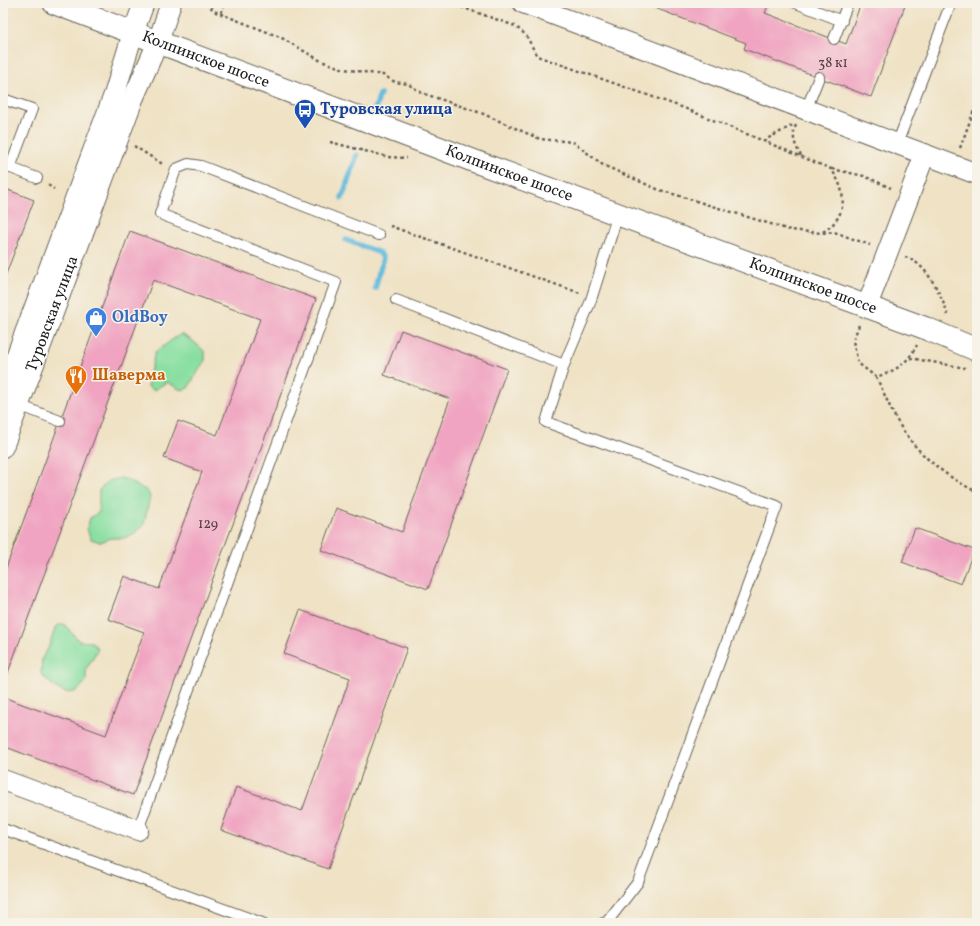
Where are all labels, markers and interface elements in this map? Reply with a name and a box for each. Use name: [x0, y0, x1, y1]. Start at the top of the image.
street label: Колпинское шоссе: [139, 26, 273, 94]
house number: 38 к1: [818, 54, 848, 73]
bus stop icon: Туровская улица: [292, 97, 318, 130]
place label: Туровская улица: [320, 99, 453, 121]
street label: Колпинское шоссе: [442, 140, 576, 208]
street label: Туровская улица: [21, 253, 84, 375]
street label: Колпинское шоссе: [746, 253, 880, 320]
shop icon: OldBoy: [83, 305, 109, 338]
place label: OldBoy: [112, 307, 168, 329]
restaurant icon: Шаверма: [63, 363, 89, 396]
place label: Шаверма: [92, 365, 166, 387]
house number: 129: [198, 515, 218, 534]

